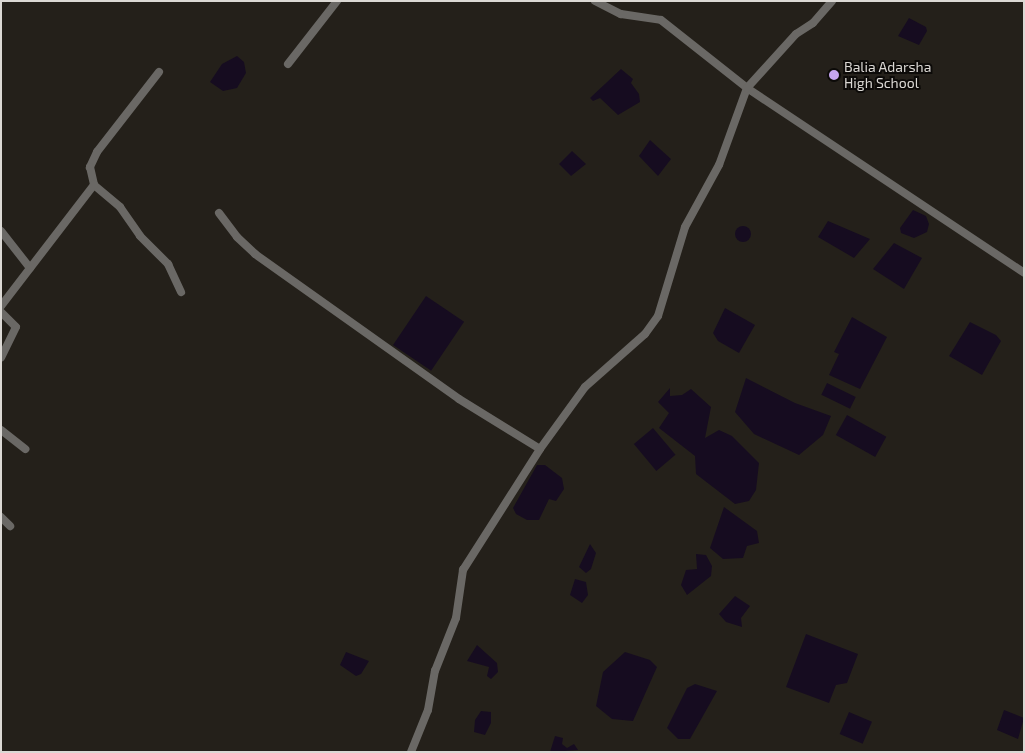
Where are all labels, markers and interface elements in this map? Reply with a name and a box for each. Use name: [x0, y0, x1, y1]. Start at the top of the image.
place label: Balia Adarsha High School: [844, 59, 932, 92]
marker: Balia Adarsha High School: [828, 69, 840, 81]

